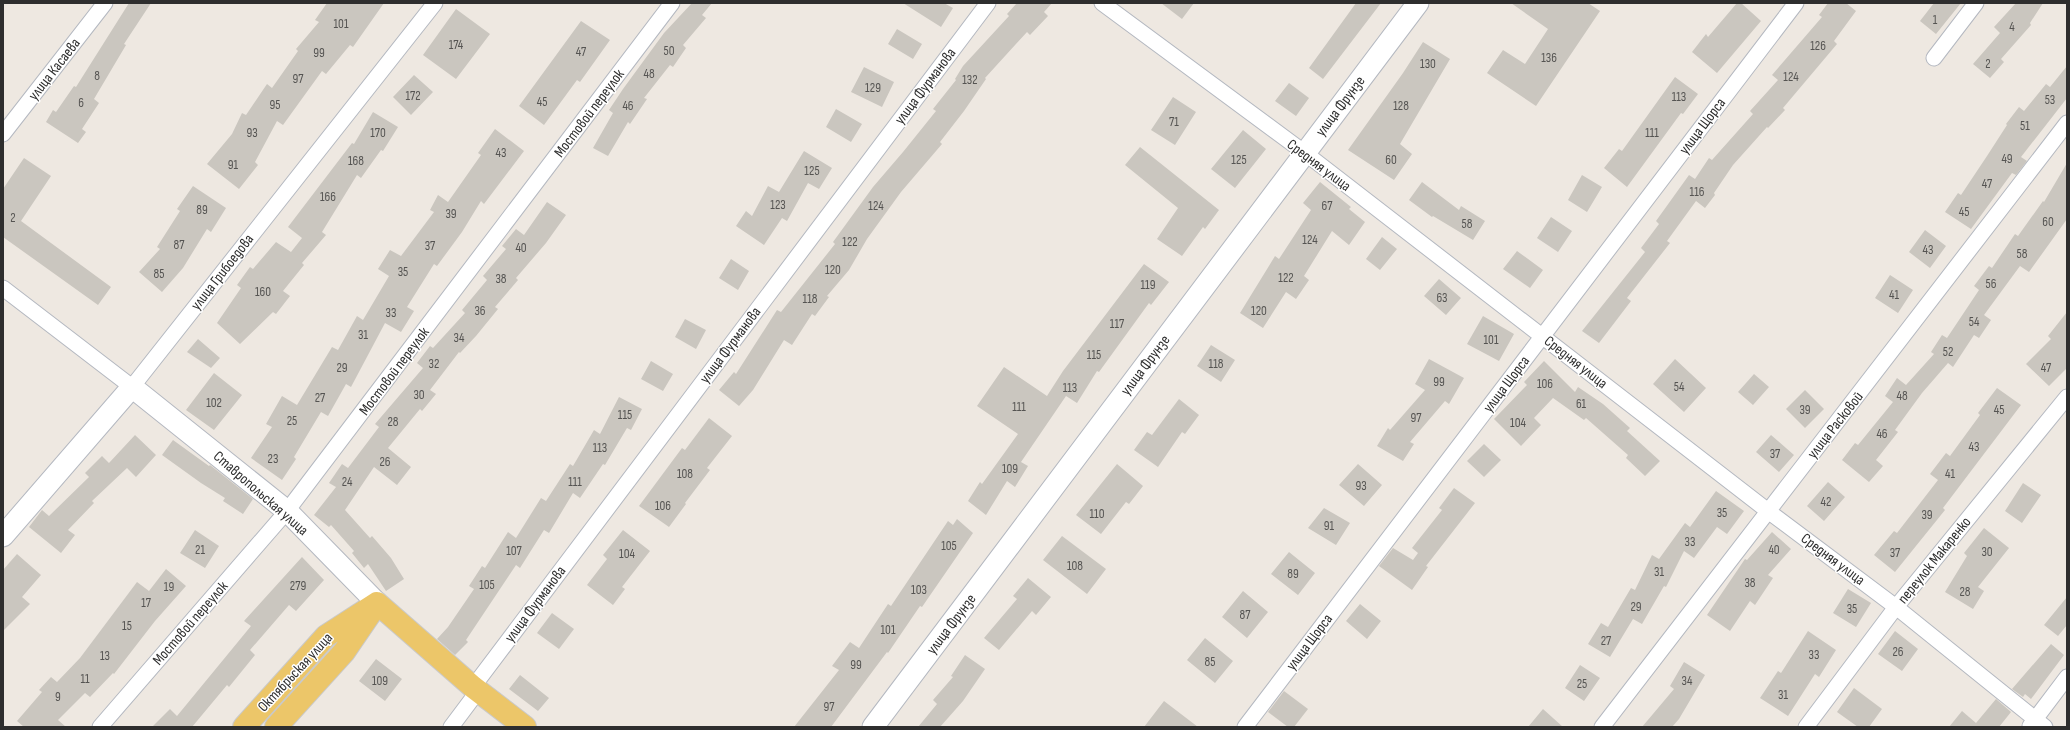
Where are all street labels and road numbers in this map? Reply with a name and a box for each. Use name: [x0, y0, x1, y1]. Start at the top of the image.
street label: улица Касаева: [24, 34, 85, 104]
street label: улица Фурманова: [890, 44, 960, 128]
street label: Мостовой переулок: [550, 65, 629, 161]
street label: улица Фрунзе: [1312, 72, 1369, 140]
street label: улица Щорса: [1675, 94, 1730, 158]
street label: Средняя улица: [1283, 135, 1355, 196]
street label: улица Грибоедова: [187, 230, 258, 314]
street label: улица Фурманова: [695, 303, 765, 387]
street label: Мостовой переулок: [355, 323, 434, 419]
street label: улица Фрунзе: [1117, 331, 1174, 399]
street label: Средняя улица: [1540, 332, 1611, 393]
street label: улица Щорса: [1479, 352, 1534, 416]
street label: улица Расковой: [1803, 388, 1868, 463]
street label: Ставропольская улица: [209, 447, 312, 540]
street label: переулок Макаренко: [1894, 513, 1975, 608]
street label: Средняя улица: [1797, 529, 1869, 590]
street label: улица Фурманова: [500, 562, 570, 646]
street label: Мостовой переулок: [149, 577, 232, 669]
street label: улица Фрунзе: [923, 590, 980, 658]
street label: улица Щорса: [1282, 610, 1337, 674]
street label: Октябрьская улица: [254, 629, 337, 716]

